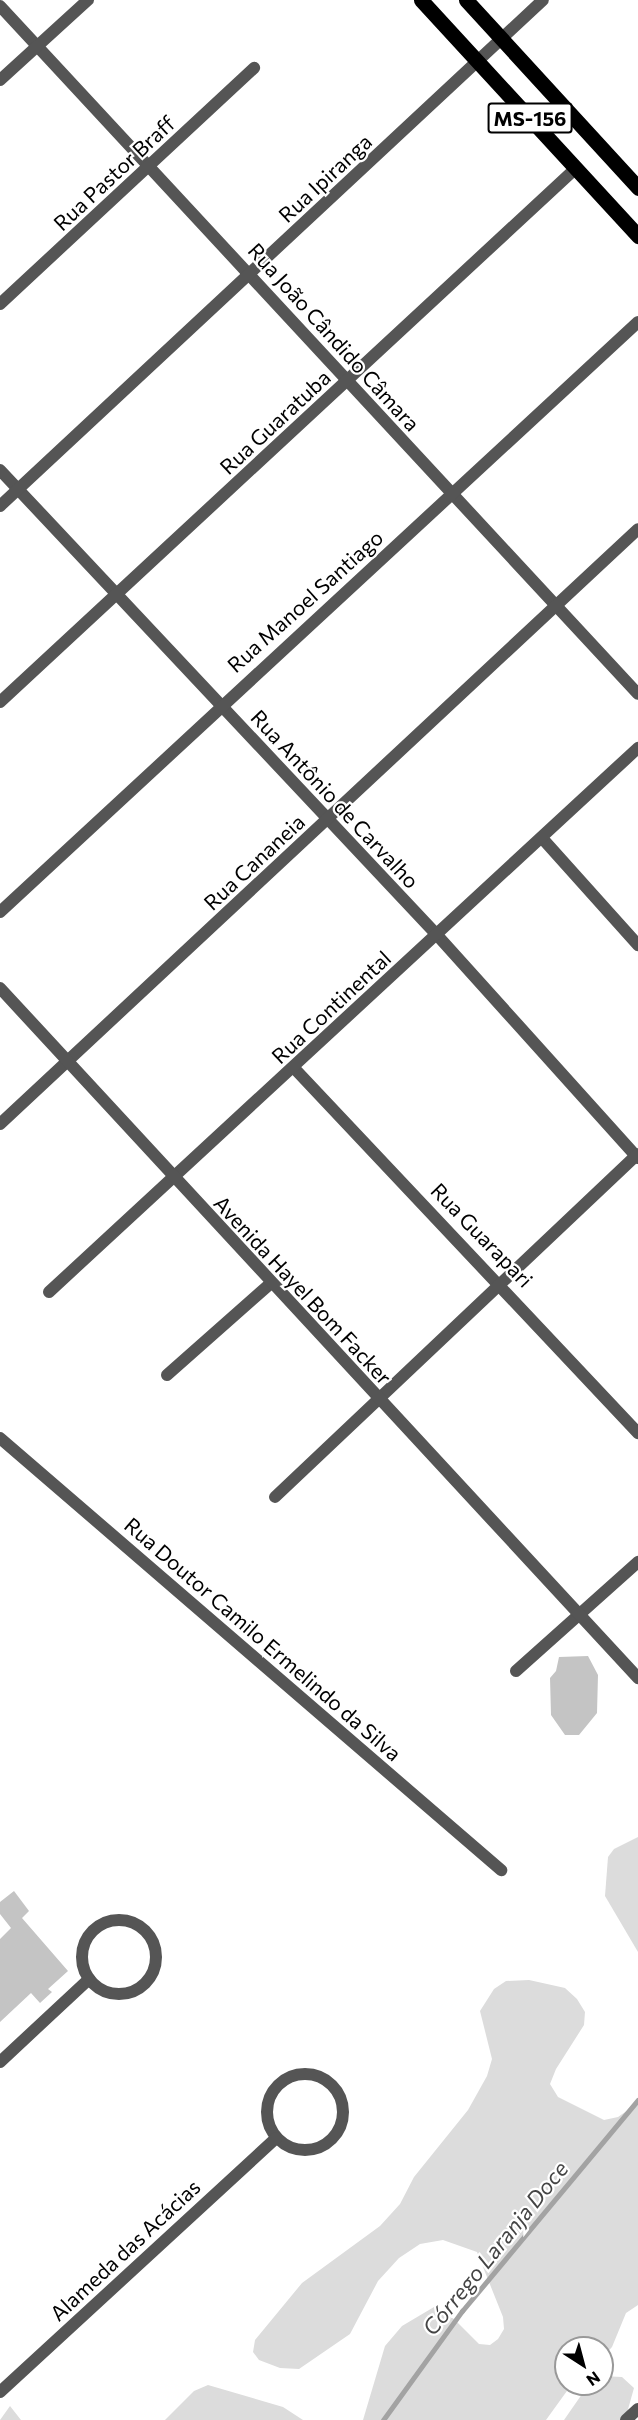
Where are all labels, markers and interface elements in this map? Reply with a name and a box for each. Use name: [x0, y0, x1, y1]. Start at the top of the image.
road number: MS-156: [486, 101, 574, 135]
street label: Rua Pastor Braff: [48, 110, 180, 236]
street label: Rua Ipiranga: [273, 129, 377, 227]
street label: Rua João Cândido Câmara: [243, 238, 425, 436]
street label: Rua Guaratuba: [215, 364, 335, 480]
street label: Rua Manoel Santiago: [222, 525, 388, 677]
street label: Rua Antônio de Carvalho: [246, 705, 424, 893]
street label: Rua Cananeia: [198, 809, 310, 915]
street label: Rua Continental: [266, 945, 396, 1069]
street label: Rua Guarapari: [426, 1178, 538, 1292]
street label: Avenida Hayel Bom Facker: [209, 1190, 397, 1390]
street label: Rua Doutor Camilo Ermelindo da Silva: [120, 1512, 406, 1766]
water label: Córrego Laranja Doce: [417, 2156, 573, 2340]
street label: Alameda das Acácias: [45, 2174, 205, 2326]
north arrow: [554, 2336, 614, 2396]
text: N: [583, 2368, 604, 2391]

